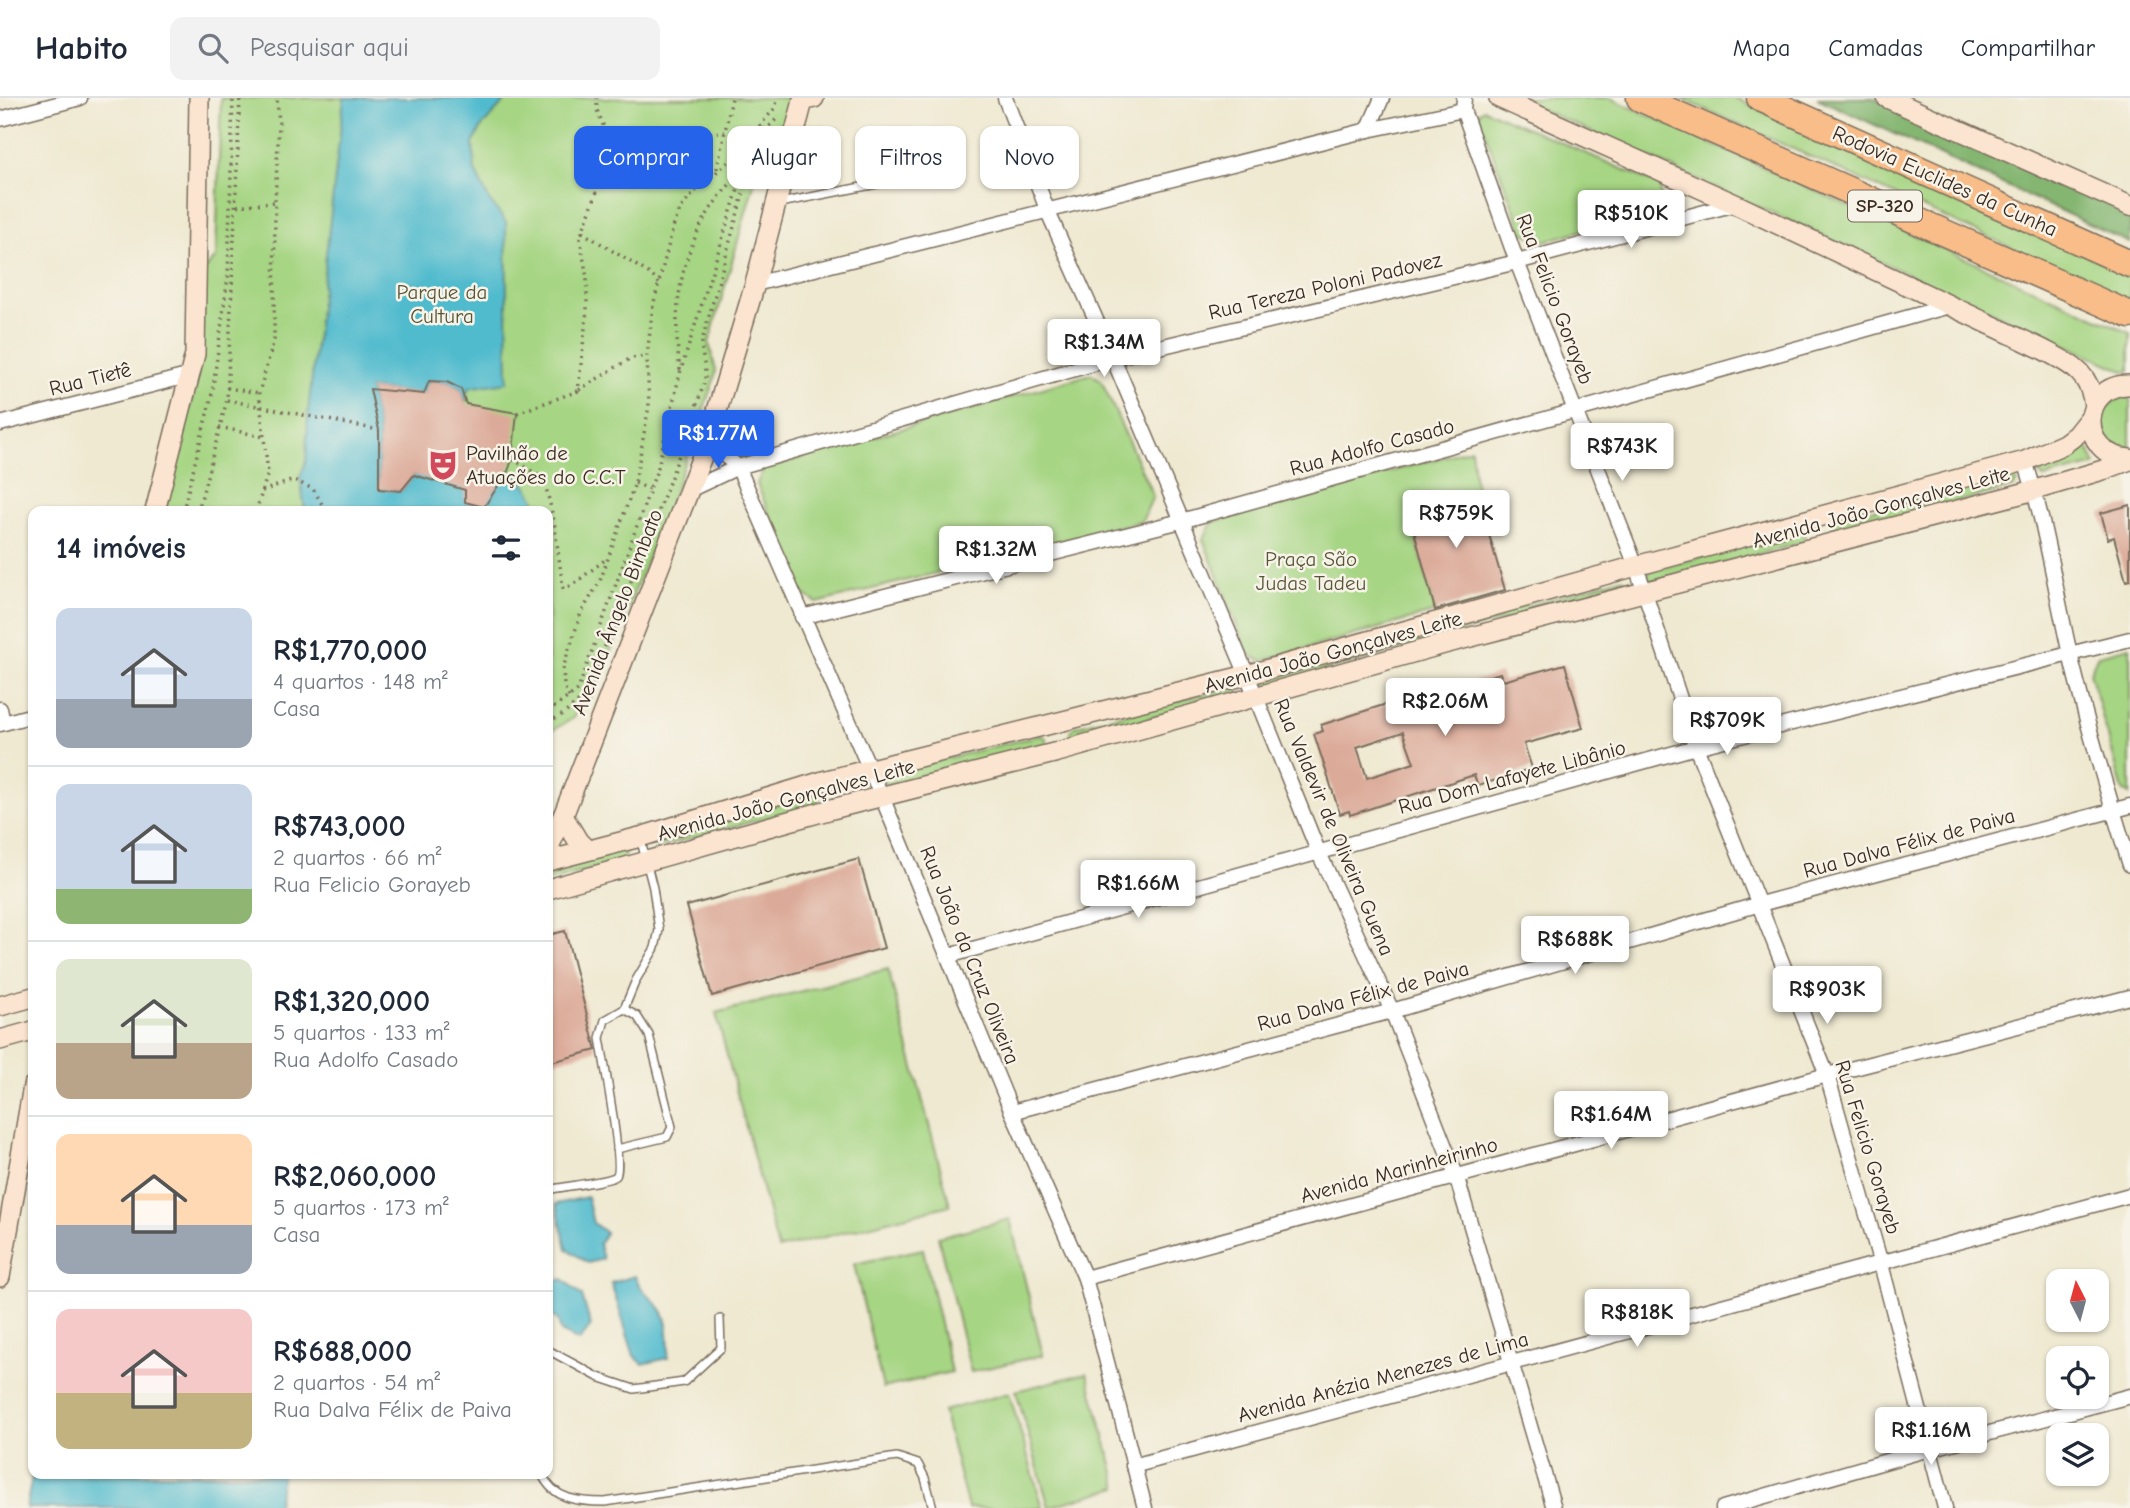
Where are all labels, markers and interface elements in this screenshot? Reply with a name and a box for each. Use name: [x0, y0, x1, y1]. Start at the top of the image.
search box: [170, 17, 660, 80]
text: Habito: [35, 29, 128, 67]
icon: search: [194, 29, 232, 67]
text: Pesquisar aqui: [250, 33, 409, 63]
text: Mapa: [1733, 34, 1790, 62]
text: Camadas: [1828, 34, 1923, 62]
text: Compartilhar: [1961, 34, 2095, 62]
street label: Rodovia Euclides da Cunha: [1829, 121, 2061, 241]
chip: Comprar: [574, 126, 713, 189]
chip: Alugar: [727, 126, 841, 189]
chip: Filtros: [855, 126, 966, 189]
chip: Novo: [980, 126, 1079, 189]
pin: R$510K: [1574, 190, 1688, 250]
road number: SP-320: [1848, 190, 1922, 222]
text: R$510K: [1594, 199, 1668, 226]
street label: Rua Felicio Gorayeb: [1511, 210, 1599, 388]
street label: Rua Tereza Poloni Padovez: [1206, 247, 1444, 325]
park label: Parque da Cultura: [397, 280, 487, 328]
pin: R$1.34M: [1039, 320, 1169, 379]
text: R$1.34M: [1063, 328, 1145, 355]
street label: Rua Tietê: [47, 357, 133, 401]
pin: R$1.77M: [653, 410, 783, 470]
street label: Rua Adolfo Casado: [1287, 414, 1457, 480]
text: R$1.77M: [678, 419, 758, 446]
pin: R$743K: [1565, 424, 1679, 483]
text: R$743K: [1587, 432, 1657, 459]
place label: Pavilhão de Atuações do C.C.T: [466, 441, 626, 489]
theatre icon: Pavilhão de Atuações do C.C.T: [426, 448, 460, 482]
street label: Avenida João Gonçalves Leite: [1750, 461, 2012, 553]
pin: R$759K: [1399, 490, 1513, 550]
text: R$759K: [1419, 499, 1493, 526]
street label: Avenida Ângelo Bimbato: [567, 506, 667, 718]
pin: R$1.32M: [931, 526, 1061, 586]
icon: filters: [487, 529, 525, 567]
text: 14 imóveis: [56, 531, 186, 566]
text: R$1.32M: [955, 535, 1037, 562]
park label: Praça São Judas Tadeu: [1256, 547, 1366, 595]
street label: Avenida João Gonçalves Leite: [1202, 606, 1464, 698]
text: R$1,770,000: [273, 633, 427, 668]
icon: home: [112, 636, 196, 720]
text: 4 quartos · 148 m²: [273, 668, 448, 695]
pin: R$2.06M: [1380, 678, 1510, 738]
text: R$2.06M: [1402, 687, 1488, 714]
text: Casa: [273, 695, 320, 722]
street label: Rua Valdevir de Oliveira Guena: [1269, 695, 1399, 959]
pin: R$709K: [1670, 698, 1784, 757]
text: R$709K: [1689, 706, 1765, 733]
street label: Rua Dom Lafayete Libânio: [1396, 735, 1628, 819]
street label: Avenida João Gonçalves Leite: [655, 754, 917, 846]
street label: Rua Dalva Félix de Paiva: [1801, 803, 2017, 883]
text: R$743,000: [273, 809, 406, 844]
icon: home: [112, 812, 196, 896]
street label: Rua João da Cruz Oliveira: [915, 842, 1025, 1068]
text: 2 quartos · 66 m²: [273, 844, 442, 871]
pin: R$1.66M: [1073, 860, 1203, 920]
text: R$1.66M: [1096, 869, 1180, 896]
text: Rua Felicio Gorayeb: [273, 871, 471, 898]
pin: R$688K: [1518, 916, 1632, 976]
text: R$688K: [1537, 925, 1613, 952]
street label: Rua Dalva Félix de Paiva: [1255, 956, 1471, 1036]
pin: R$903K: [1770, 967, 1884, 1026]
text: R$903K: [1789, 975, 1865, 1002]
text: R$1,320,000: [273, 984, 430, 1019]
icon: home: [112, 987, 196, 1071]
text: 5 quartos · 133 m²: [273, 1019, 449, 1046]
text: Rua Adolfo Casado: [273, 1046, 458, 1073]
street label: Rua Felicio Gorayeb: [1830, 1057, 1906, 1237]
pin: R$1.64M: [1546, 1091, 1676, 1151]
text: R$1.64M: [1570, 1100, 1652, 1127]
street label: Avenida Marinheirinho: [1298, 1132, 1500, 1208]
text: R$2,060,000: [273, 1159, 436, 1194]
icon: home: [112, 1162, 196, 1246]
text: 5 quartos · 173 m²: [273, 1194, 449, 1221]
text: Casa: [273, 1221, 320, 1248]
north arrow: [2046, 1269, 2109, 1332]
map controls: [2046, 1269, 2109, 1486]
pin: R$818K: [1580, 1290, 1694, 1349]
text: R$818K: [1601, 1298, 1673, 1325]
street label: Avenida Anézia Menezes de Lima: [1235, 1327, 1531, 1427]
text: R$688,000: [273, 1334, 412, 1369]
icon: home: [112, 1337, 196, 1421]
button: locate: [2046, 1346, 2109, 1409]
text: 2 quartos · 54 m²: [273, 1369, 440, 1396]
text: Rua Dalva Félix de Paiva: [273, 1396, 512, 1423]
pin: R$1.16M: [1866, 1408, 1996, 1467]
text: R$1.16M: [1891, 1416, 1971, 1443]
button: layers: [2046, 1423, 2109, 1486]

